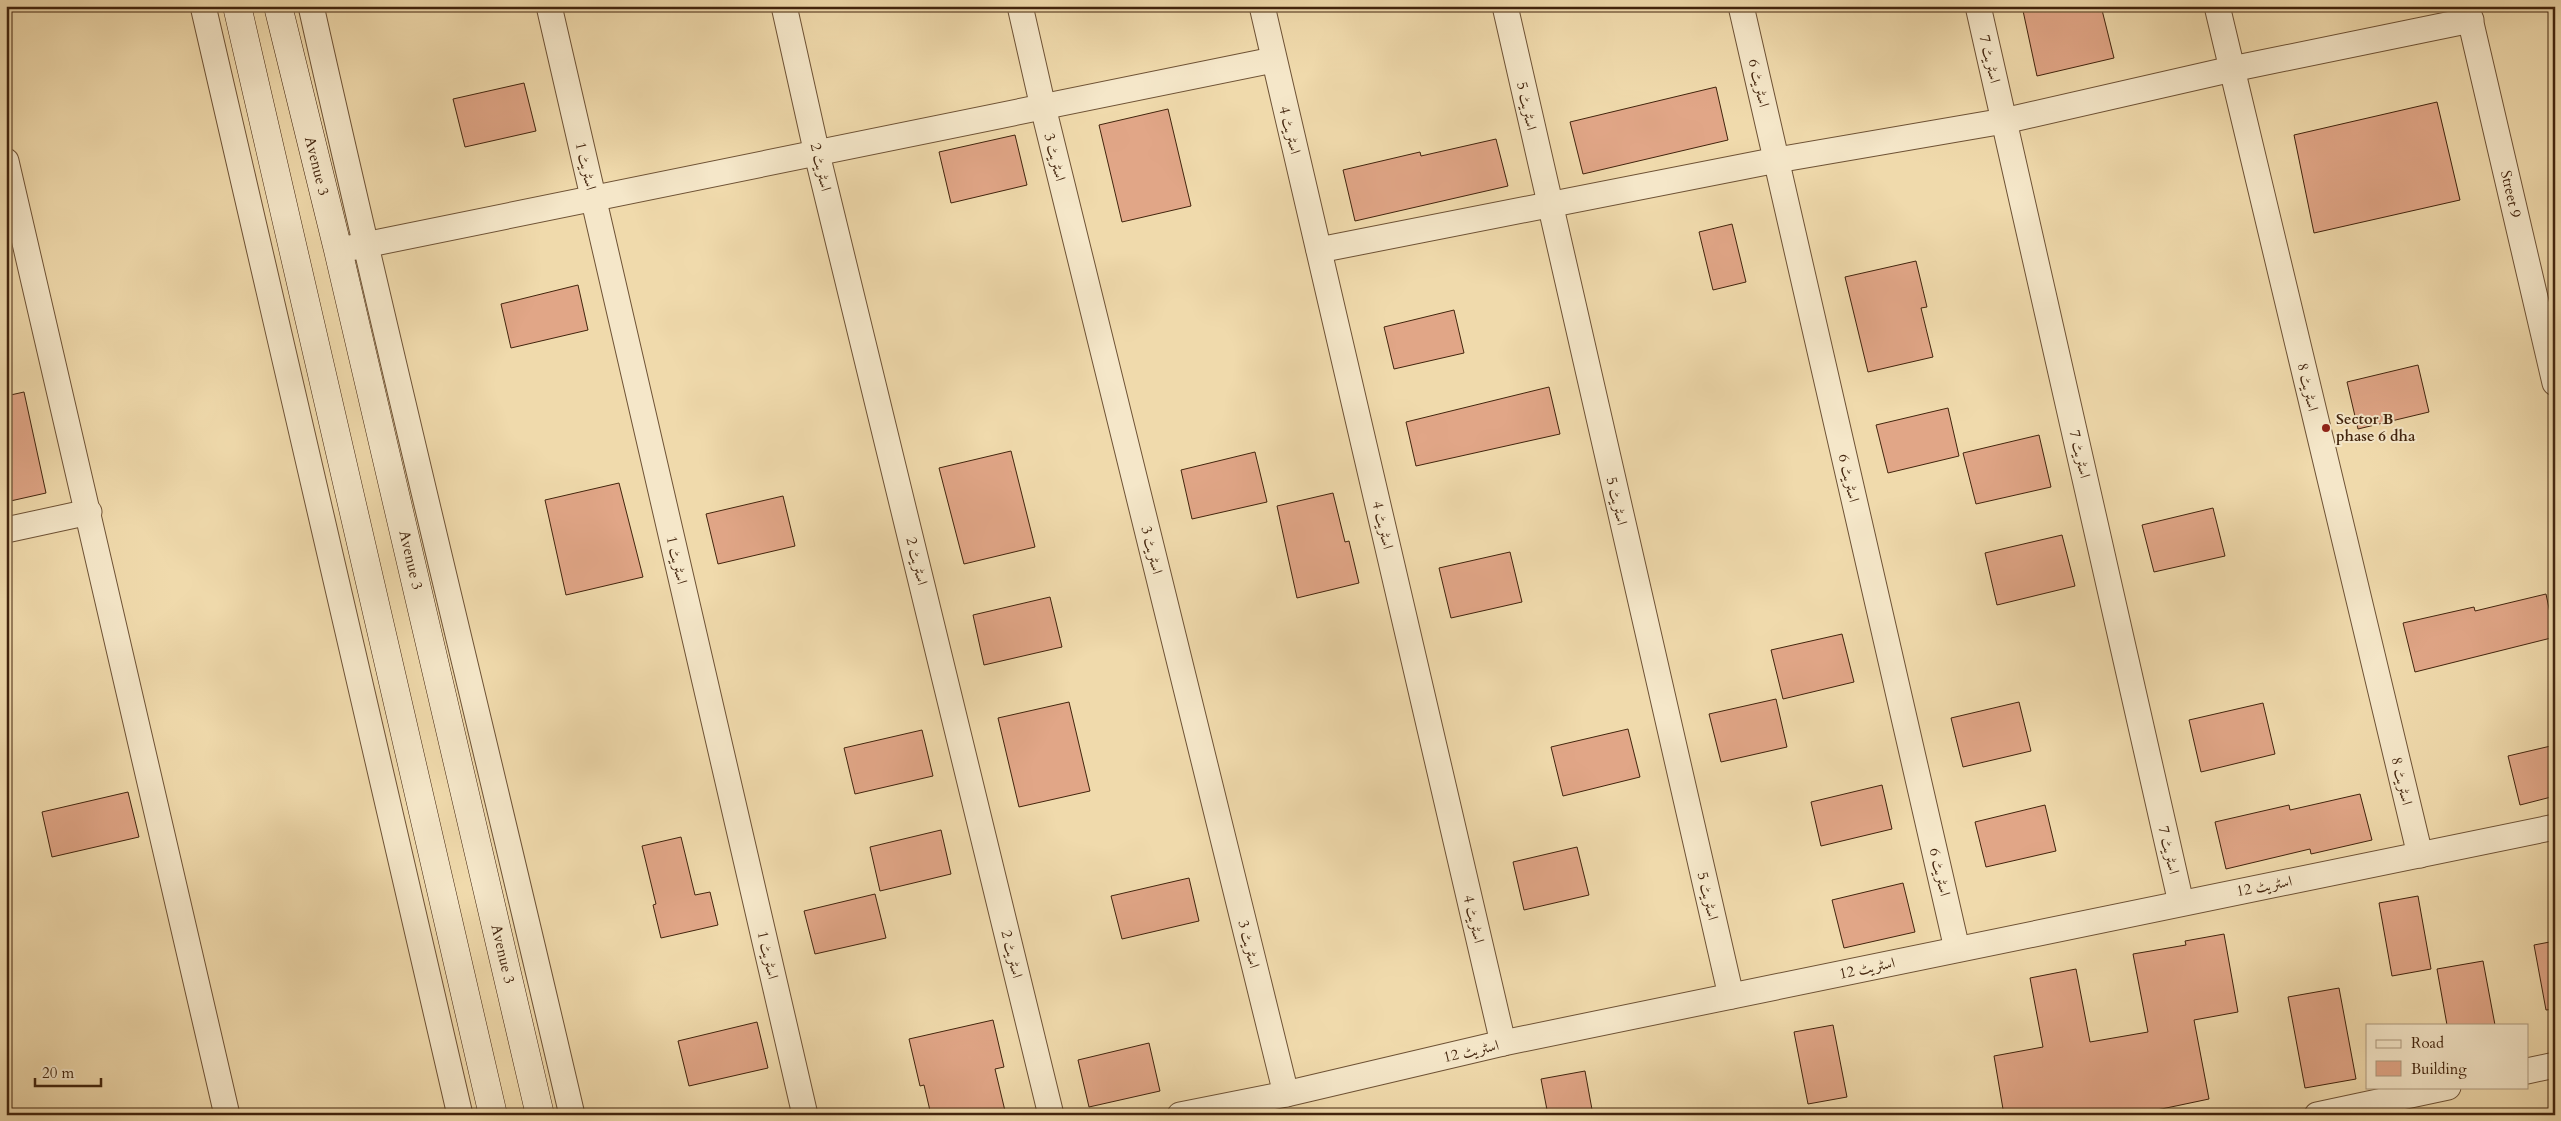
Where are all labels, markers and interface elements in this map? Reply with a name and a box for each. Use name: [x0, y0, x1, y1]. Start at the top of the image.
street label: اسٹریٹ 7: [1975, 33, 2005, 85]
street label: اسٹریٹ 6: [1744, 57, 1774, 109]
street label: اسٹریٹ 5: [1512, 80, 1542, 132]
street label: اسٹریٹ 4: [1274, 104, 1306, 156]
street label: اسٹریٹ 3: [1039, 131, 1071, 183]
street label: Avenue 3: [300, 134, 334, 198]
street label: اسٹریٹ 1: [571, 140, 601, 192]
street label: اسٹریٹ 2: [806, 141, 836, 193]
street label: Street 9: [2496, 168, 2526, 220]
street label: اسٹریٹ 8: [2293, 361, 2323, 413]
place label: Sector B phase 6 dha: [2336, 409, 2416, 446]
marker: Sector B phase 6 dha: [2320, 422, 2332, 434]
street label: اسٹریٹ 7: [2065, 428, 2095, 480]
street label: اسٹریٹ 6: [1834, 452, 1864, 504]
street label: اسٹریٹ 5: [1602, 475, 1632, 527]
street label: اسٹریٹ 4: [1368, 499, 1398, 551]
street label: اسٹریٹ 3: [1136, 524, 1168, 576]
street label: Avenue 3: [394, 528, 428, 592]
street label: اسٹریٹ 1: [662, 534, 692, 586]
street label: اسٹریٹ 2: [901, 535, 933, 587]
street label: اسٹریٹ 8: [2387, 755, 2417, 807]
street label: اسٹریٹ 7: [2154, 824, 2184, 876]
street label: اسٹریٹ 6: [1925, 846, 1955, 898]
street label: اسٹریٹ 5: [1693, 870, 1723, 922]
street label: اسٹریٹ 12: [2234, 871, 2294, 901]
street label: اسٹریٹ 4: [1459, 893, 1489, 945]
street label: اسٹریٹ 3: [1233, 918, 1265, 970]
street label: Avenue 3: [486, 922, 520, 986]
street label: اسٹریٹ 2: [996, 928, 1028, 980]
street label: اسٹریٹ 1: [753, 929, 783, 981]
street label: اسٹریٹ 12: [1837, 952, 1897, 984]
legend: [2366, 1024, 2528, 1088]
text: Road: [2411, 1033, 2444, 1053]
street label: اسٹریٹ 12: [1441, 1035, 1501, 1067]
scale bar: [35, 1056, 101, 1088]
text: Building: [2411, 1059, 2467, 1079]
text: 20 m: [42, 1063, 74, 1083]

